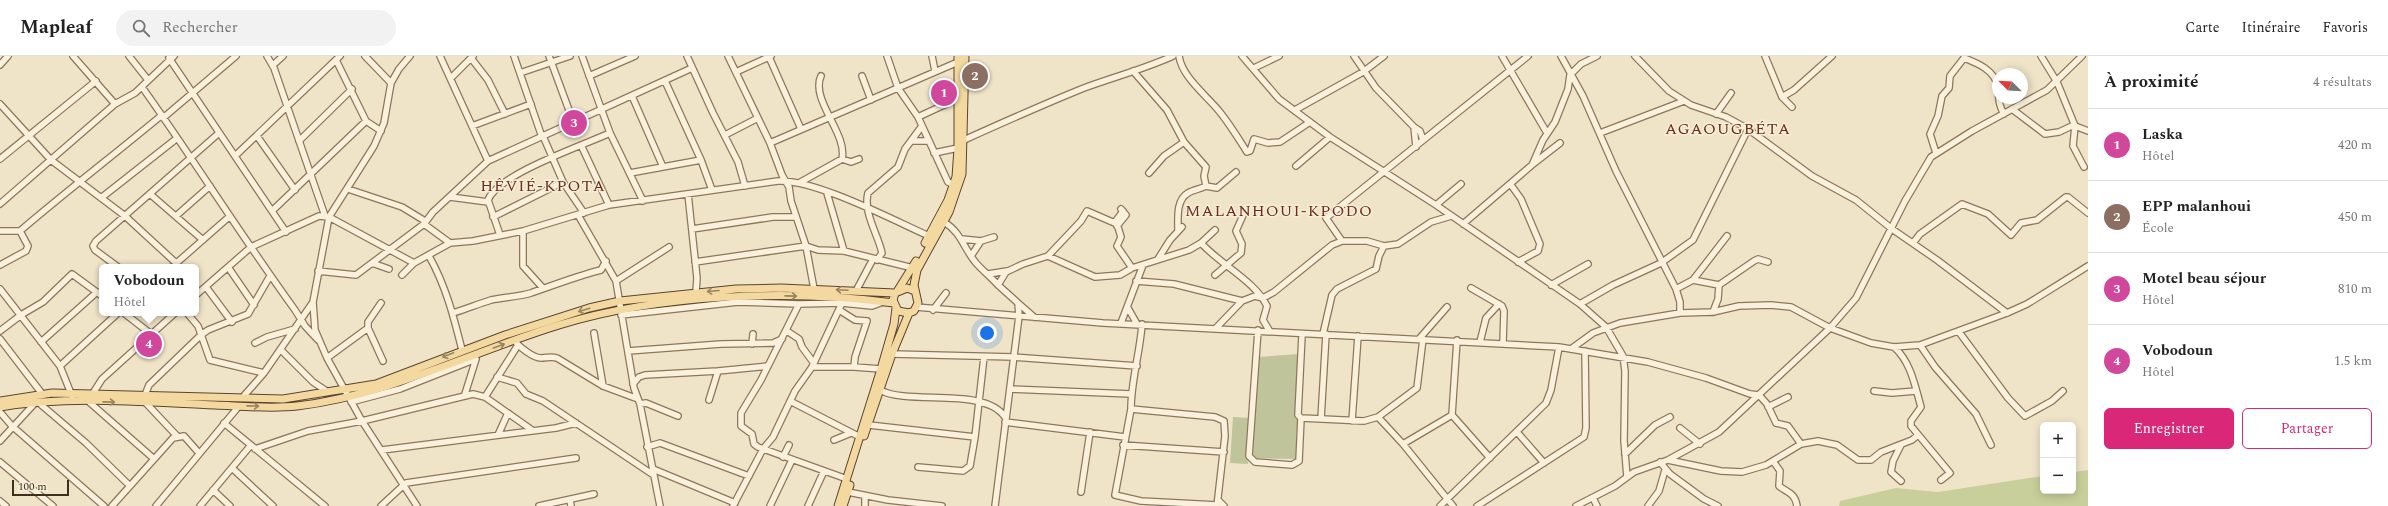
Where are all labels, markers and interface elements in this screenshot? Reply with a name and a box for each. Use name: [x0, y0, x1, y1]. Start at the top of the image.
search box: [116, 10, 396, 46]
text: Mapleaf: [20, 13, 92, 42]
text: Rechercher: [162, 16, 238, 39]
icon: search: [130, 17, 152, 39]
text: Carte: [2185, 17, 2220, 38]
text: Itinéraire: [2242, 17, 2301, 38]
text: Favoris: [2323, 17, 2368, 38]
pin: 2: [962, 61, 988, 91]
north arrow: [1992, 68, 2028, 104]
text: À proximité: [2104, 69, 2199, 95]
text: 4 résultats: [2313, 72, 2372, 92]
pin: 1: [931, 78, 957, 108]
pin: 3: [561, 108, 587, 138]
district label: AGAOUGBÉTA: [1665, 117, 1791, 141]
text: Laska: [2142, 123, 2183, 146]
text: 1: [2113, 135, 2121, 155]
text: 420 m: [2338, 135, 2372, 155]
text: Hôtel: [2142, 146, 2174, 166]
district label: HÊVIÉ-KPOTA: [480, 174, 606, 198]
text: EPP malanhoui: [2142, 195, 2251, 218]
district label: MALANHOUI-KPODO: [1185, 199, 1373, 223]
text: 2: [2113, 207, 2121, 227]
text: 450 m: [2338, 207, 2372, 227]
text: École: [2142, 218, 2174, 238]
popup: [99, 264, 199, 316]
text: Motel beau séjour: [2142, 267, 2266, 290]
text: Vobodoun: [113, 269, 185, 292]
text: 3: [2113, 279, 2121, 299]
text: 810 m: [2338, 279, 2372, 299]
one-way arrow: [836, 286, 849, 294]
one-way arrow: [707, 287, 720, 295]
text: Hôtel: [2142, 290, 2174, 310]
text: Hôtel: [113, 292, 146, 312]
one-way arrow: [784, 292, 797, 300]
one-way arrow: [578, 307, 591, 314]
your location: [977, 323, 997, 343]
pin: 4: [136, 329, 162, 359]
text: Vobodoun: [2142, 339, 2213, 362]
one-way arrow: [493, 341, 505, 349]
text: 4: [2113, 351, 2121, 371]
text: 1.5 km: [2334, 351, 2372, 371]
one-way arrow: [442, 352, 454, 360]
text: Hôtel: [2142, 362, 2174, 382]
one-way arrow: [102, 398, 115, 405]
one-way arrow: [246, 402, 259, 410]
button: Enregistrer: [2104, 408, 2234, 449]
button: Partager: [2242, 408, 2372, 449]
map controls: [2040, 422, 2076, 494]
button: +: [2040, 422, 2076, 458]
button: −: [2040, 458, 2076, 494]
scale bar: [12, 478, 69, 497]
text: 100 m: [18, 478, 47, 495]

